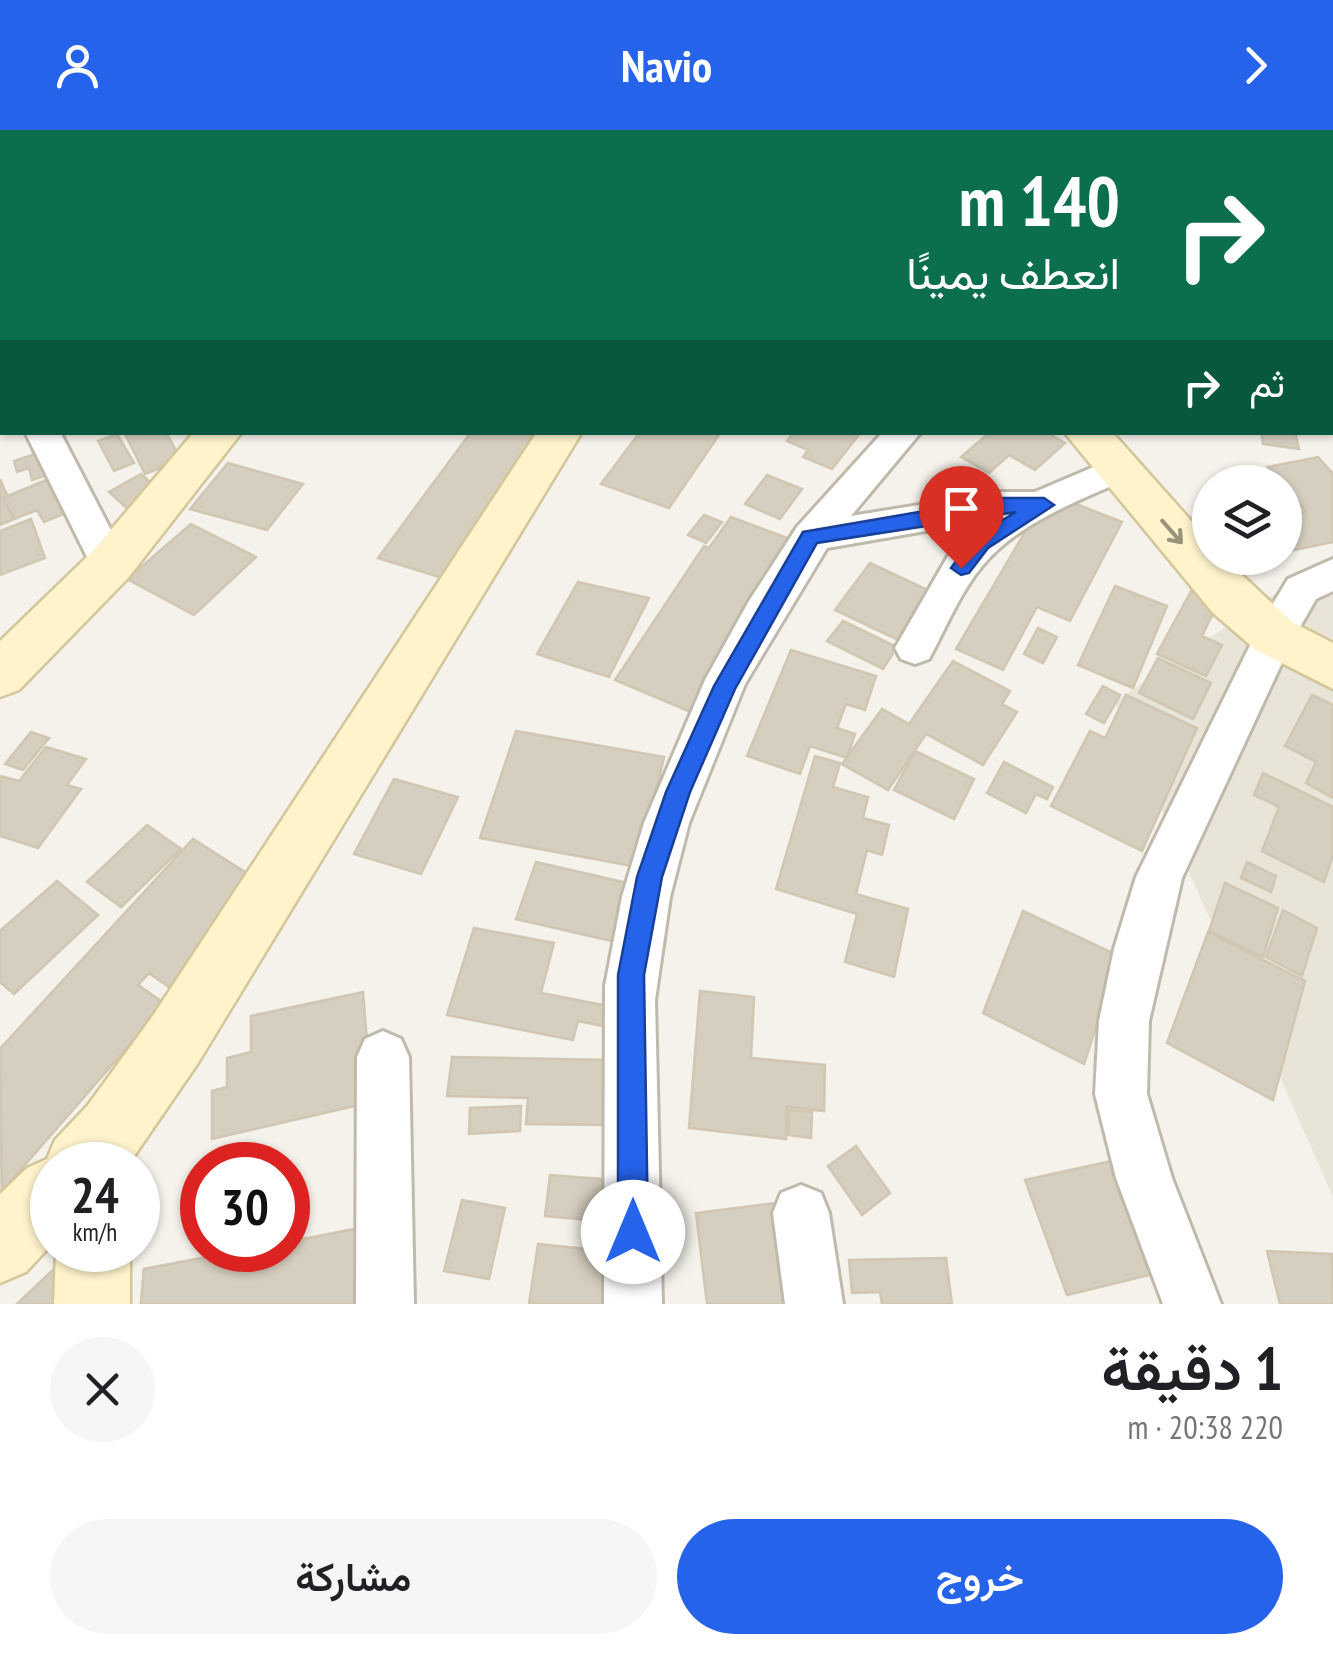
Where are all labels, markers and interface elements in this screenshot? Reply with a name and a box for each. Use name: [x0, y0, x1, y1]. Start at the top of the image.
text: Navio: [621, 36, 712, 94]
icon: person: [50, 38, 105, 93]
icon: forward: [1228, 38, 1283, 93]
text: 140 m: [959, 155, 1120, 245]
icon: right: [1155, 170, 1285, 300]
text: انعطف يمينًا: [906, 243, 1120, 301]
text: ثم: [1249, 358, 1285, 407]
icon: right: [1174, 360, 1229, 415]
map controls: [1192, 465, 1302, 575]
button: layers: [1192, 465, 1302, 575]
pin: [919, 466, 1004, 569]
icon: arrive: [934, 481, 989, 536]
one-way arrow: [1161, 519, 1183, 545]
speed limit sign: 30: [180, 1142, 310, 1272]
text: 24: [71, 1162, 119, 1227]
position arrow: [581, 1180, 685, 1284]
text: km/h: [73, 1216, 117, 1248]
text: 1 دقيقة: [1101, 1329, 1283, 1407]
button: close: [50, 1337, 155, 1442]
text: 220 m · 20:38: [1128, 1406, 1283, 1448]
button: مشاركة: [50, 1519, 657, 1634]
button: خروج: [677, 1519, 1283, 1634]

